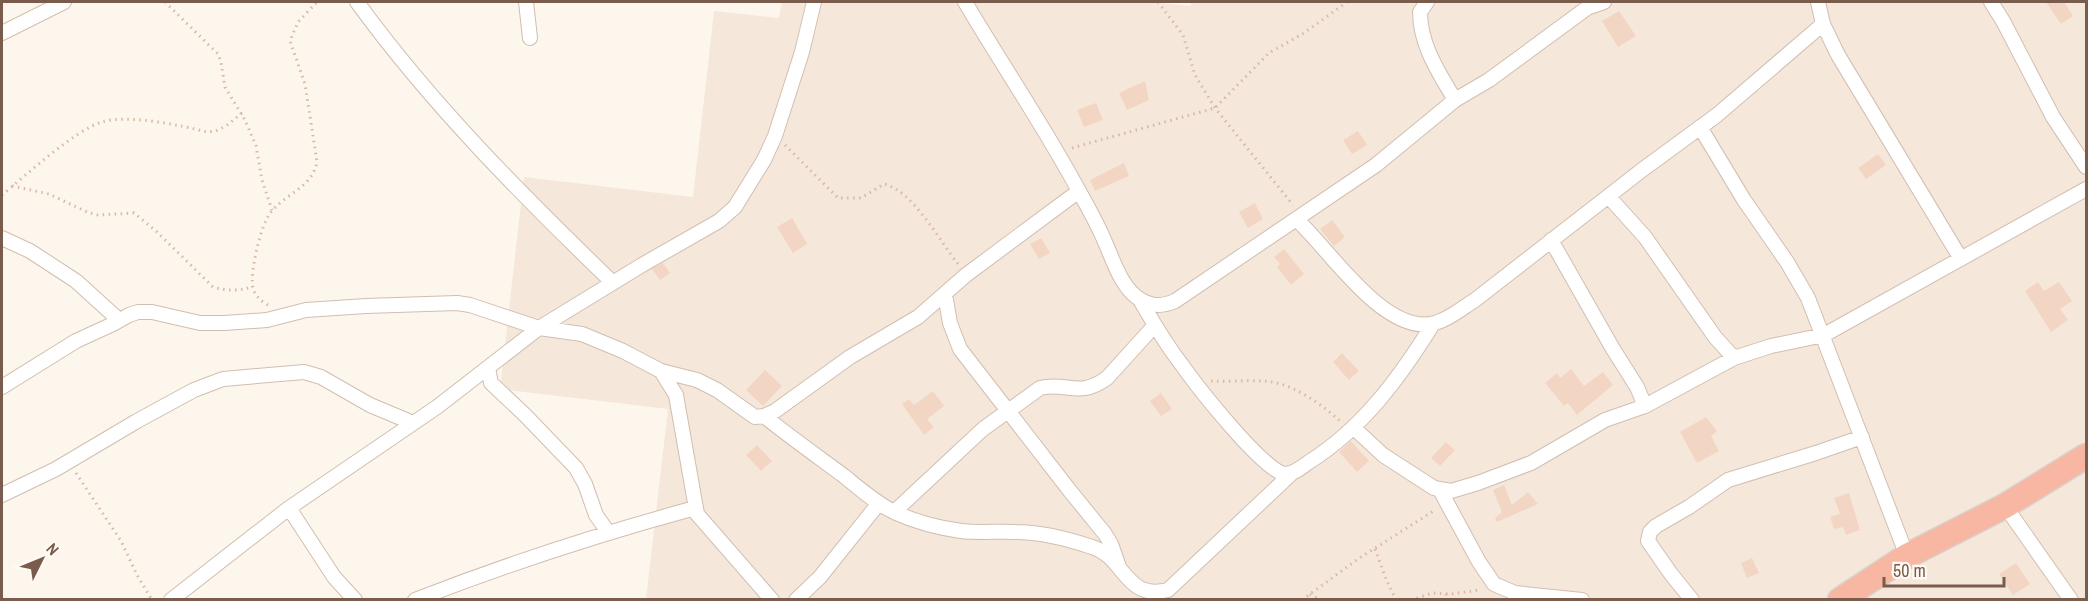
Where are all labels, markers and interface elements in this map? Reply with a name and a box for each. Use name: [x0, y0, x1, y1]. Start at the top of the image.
north arrow: [12, 529, 72, 589]
text: N: [42, 538, 64, 560]
scale bar: [1884, 550, 2004, 588]
text: 50 m: [1893, 558, 1926, 583]

